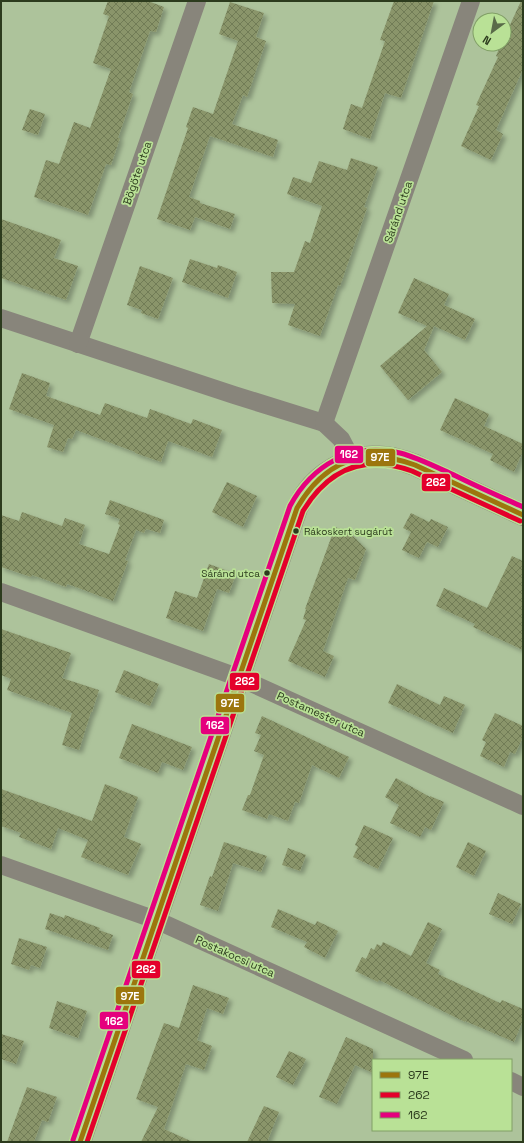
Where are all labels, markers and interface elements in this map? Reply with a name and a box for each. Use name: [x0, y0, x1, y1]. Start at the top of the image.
north arrow: [472, 12, 512, 52]
text: N: [480, 33, 494, 48]
street label: Bögöte utca: [120, 139, 155, 207]
street label: Sáránd utca: [381, 179, 415, 245]
line badge: 162: [334, 445, 364, 464]
text: 162: [340, 447, 359, 461]
line badge: 97E: [365, 448, 396, 467]
text: 97E: [371, 450, 389, 464]
line badge: 262: [421, 473, 451, 492]
text: 262: [426, 475, 446, 489]
place label: Rákoskert sugárút: [304, 525, 393, 538]
marker: Rákoskert sugárút: [291, 526, 301, 536]
place label: Sáránd utca: [201, 567, 260, 580]
marker: Sáránd utca: [262, 568, 272, 578]
line badge: 262: [229, 672, 260, 691]
text: 262: [235, 674, 255, 688]
street label: Postamester utca: [275, 688, 368, 740]
line badge: 97E: [215, 693, 245, 713]
text: 97E: [221, 696, 239, 710]
line badge: 162: [200, 716, 230, 735]
text: 162: [206, 718, 225, 732]
street label: Postakocsi utca: [193, 932, 277, 980]
line badge: 262: [131, 960, 161, 979]
text: 262: [136, 962, 156, 976]
line badge: 97E: [115, 986, 145, 1005]
text: 97E: [121, 989, 139, 1003]
line badge: 162: [99, 1011, 129, 1030]
text: 162: [105, 1014, 124, 1028]
legend: [372, 1059, 512, 1131]
text: 97E: [408, 1067, 429, 1083]
text: 262: [408, 1087, 430, 1103]
text: 162: [408, 1107, 428, 1123]

